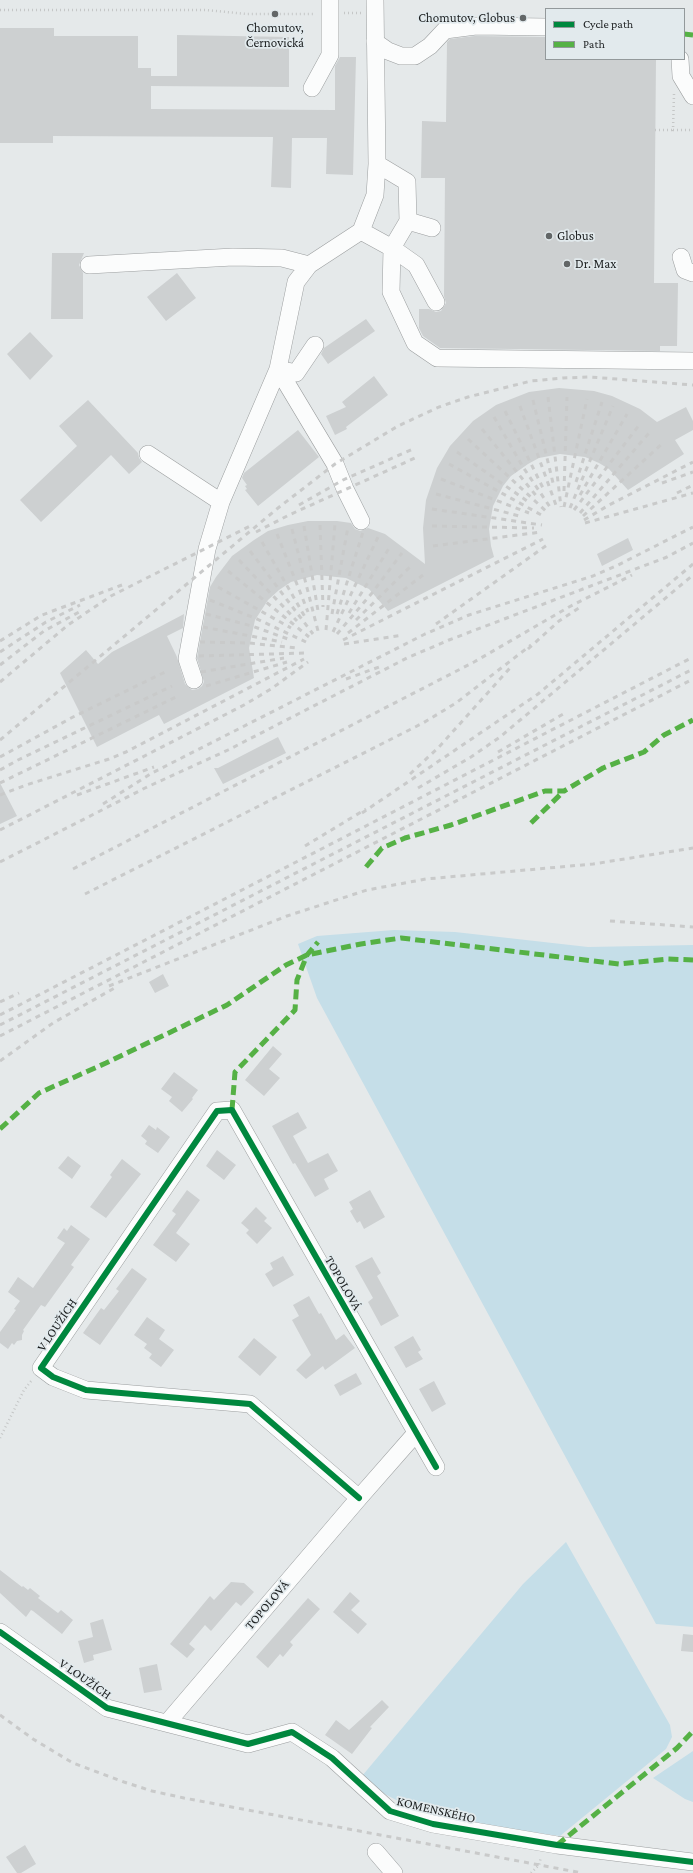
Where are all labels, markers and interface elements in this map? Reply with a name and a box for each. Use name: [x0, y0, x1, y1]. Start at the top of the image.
legend: [545, 8, 685, 60]
marker: Chomutov, Černovická: [270, 9, 280, 19]
place label: Chomutov, Globus: [418, 10, 515, 26]
marker: Chomutov, Globus: [518, 13, 528, 23]
text: Cycle path: [583, 17, 633, 31]
place label: Chomutov, Černovická: [246, 20, 304, 51]
text: Path: [583, 37, 605, 51]
place label: Globus: [557, 228, 594, 244]
marker: Globus: [544, 231, 554, 241]
place label: Dr. Max: [575, 256, 616, 272]
marker: Dr. Max: [562, 259, 572, 269]
street label: TOPOLOVÁ: [321, 1253, 365, 1313]
street label: V LOUŽÍCH: [34, 1296, 80, 1354]
street label: TOPOLOVÁ: [242, 1577, 292, 1633]
street label: V LOUŽÍCH: [56, 1655, 114, 1703]
street label: KOMENSKÉHO: [395, 1793, 477, 1827]

